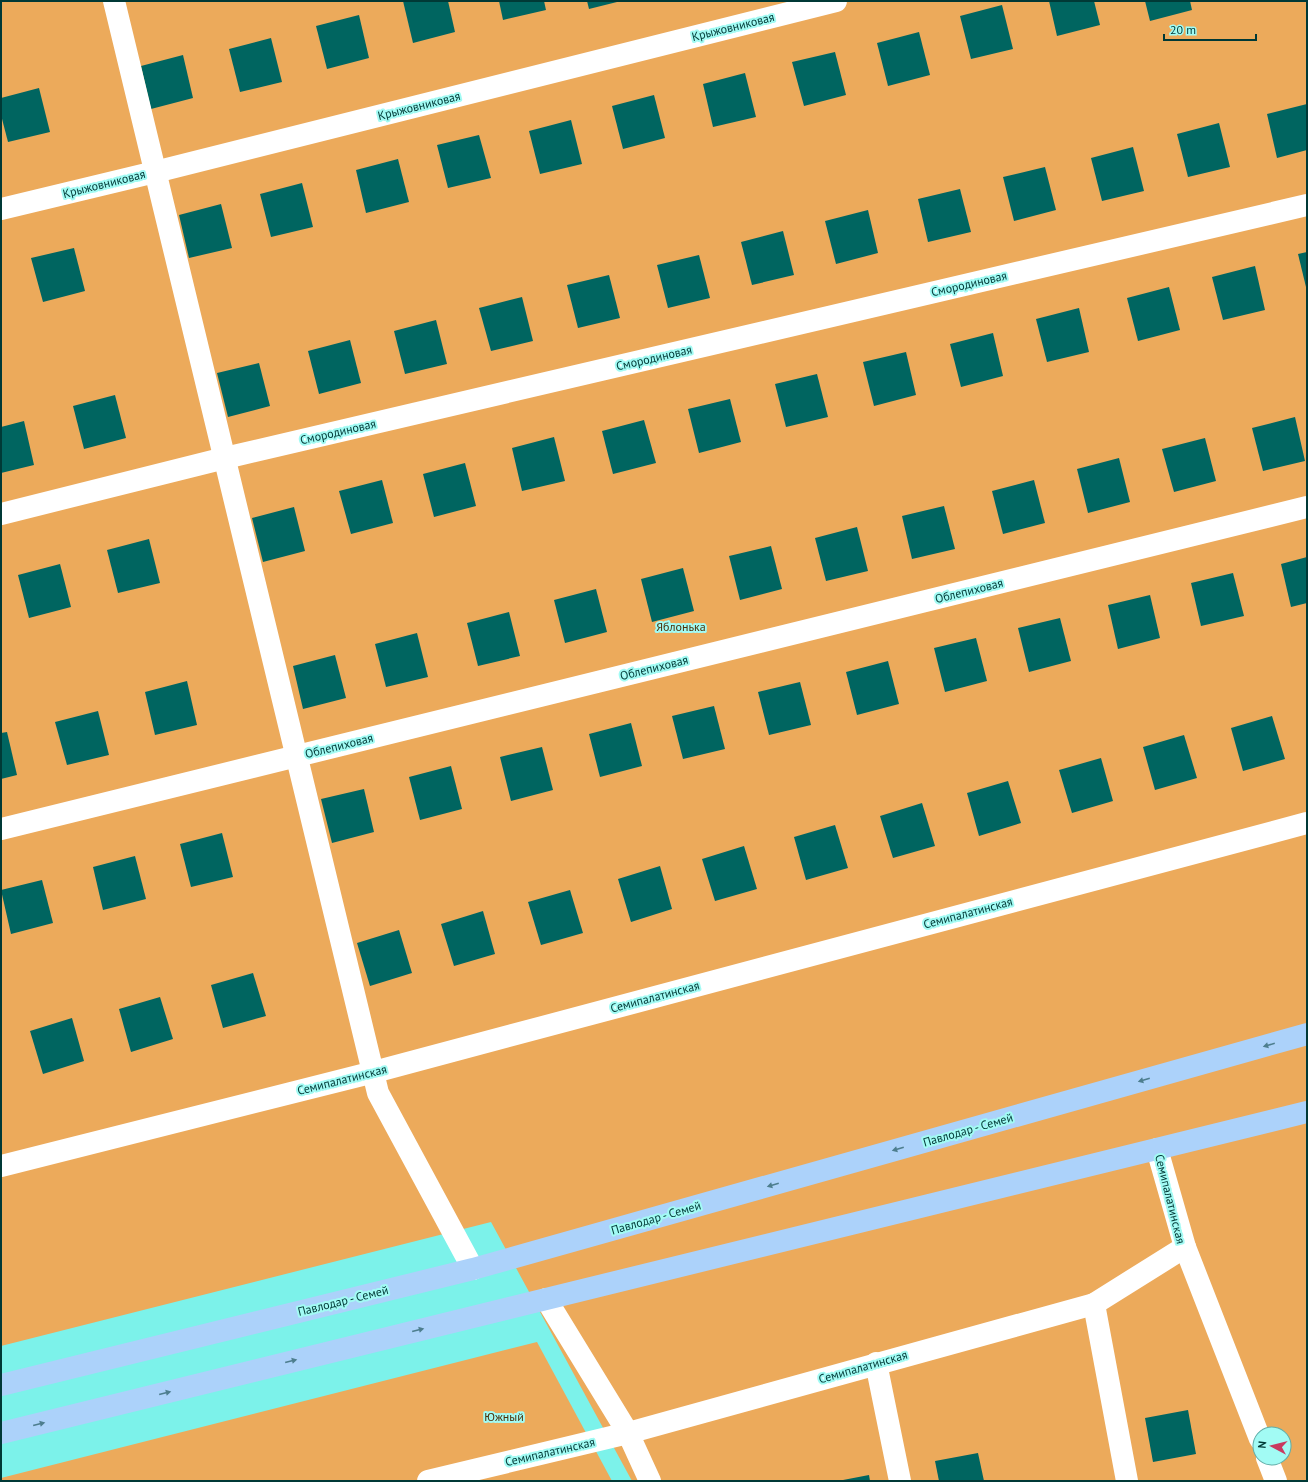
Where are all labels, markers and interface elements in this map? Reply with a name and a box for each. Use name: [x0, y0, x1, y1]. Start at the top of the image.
street label: Крыжовниковая: [690, 9, 776, 44]
scale bar: [1164, 16, 1256, 42]
text: 20 m: [1170, 22, 1196, 37]
street label: Крыжовниковая: [376, 88, 462, 123]
street label: Крыжовниковая: [61, 166, 147, 201]
street label: Смородиновая: [929, 267, 1008, 300]
street label: Смородиновая: [614, 341, 693, 374]
street label: Смородиновая: [298, 415, 377, 448]
street label: Облепиховая: [933, 575, 1004, 606]
park label: Яблонька: [656, 619, 706, 634]
street label: Облепиховая: [618, 652, 689, 683]
street label: Облепиховая: [303, 730, 374, 761]
street label: Семипалатинская: [922, 893, 1014, 932]
street label: Семипалатинская: [609, 977, 701, 1016]
one-way arrow: [1263, 1042, 1275, 1048]
street label: Семипалатинская: [296, 1061, 388, 1098]
one-way arrow: [1138, 1077, 1150, 1083]
street label: Павлодар - Семей: [921, 1110, 1015, 1150]
one-way arrow: [892, 1147, 904, 1153]
street label: Семипалатинская: [1152, 1153, 1189, 1245]
one-way arrow: [767, 1182, 779, 1188]
street label: Павлодар - Семей: [609, 1198, 703, 1238]
street label: Павлодар - Семей: [296, 1282, 390, 1319]
one-way arrow: [411, 1327, 424, 1333]
street label: Семипалатинская: [817, 1347, 909, 1386]
one-way arrow: [285, 1358, 298, 1364]
one-way arrow: [159, 1389, 171, 1395]
park label: Южный: [484, 1409, 524, 1424]
one-way arrow: [33, 1420, 45, 1426]
north arrow: [1252, 1426, 1292, 1466]
street label: Семипалатинская: [503, 1434, 596, 1469]
text: N: [1255, 1440, 1269, 1449]

